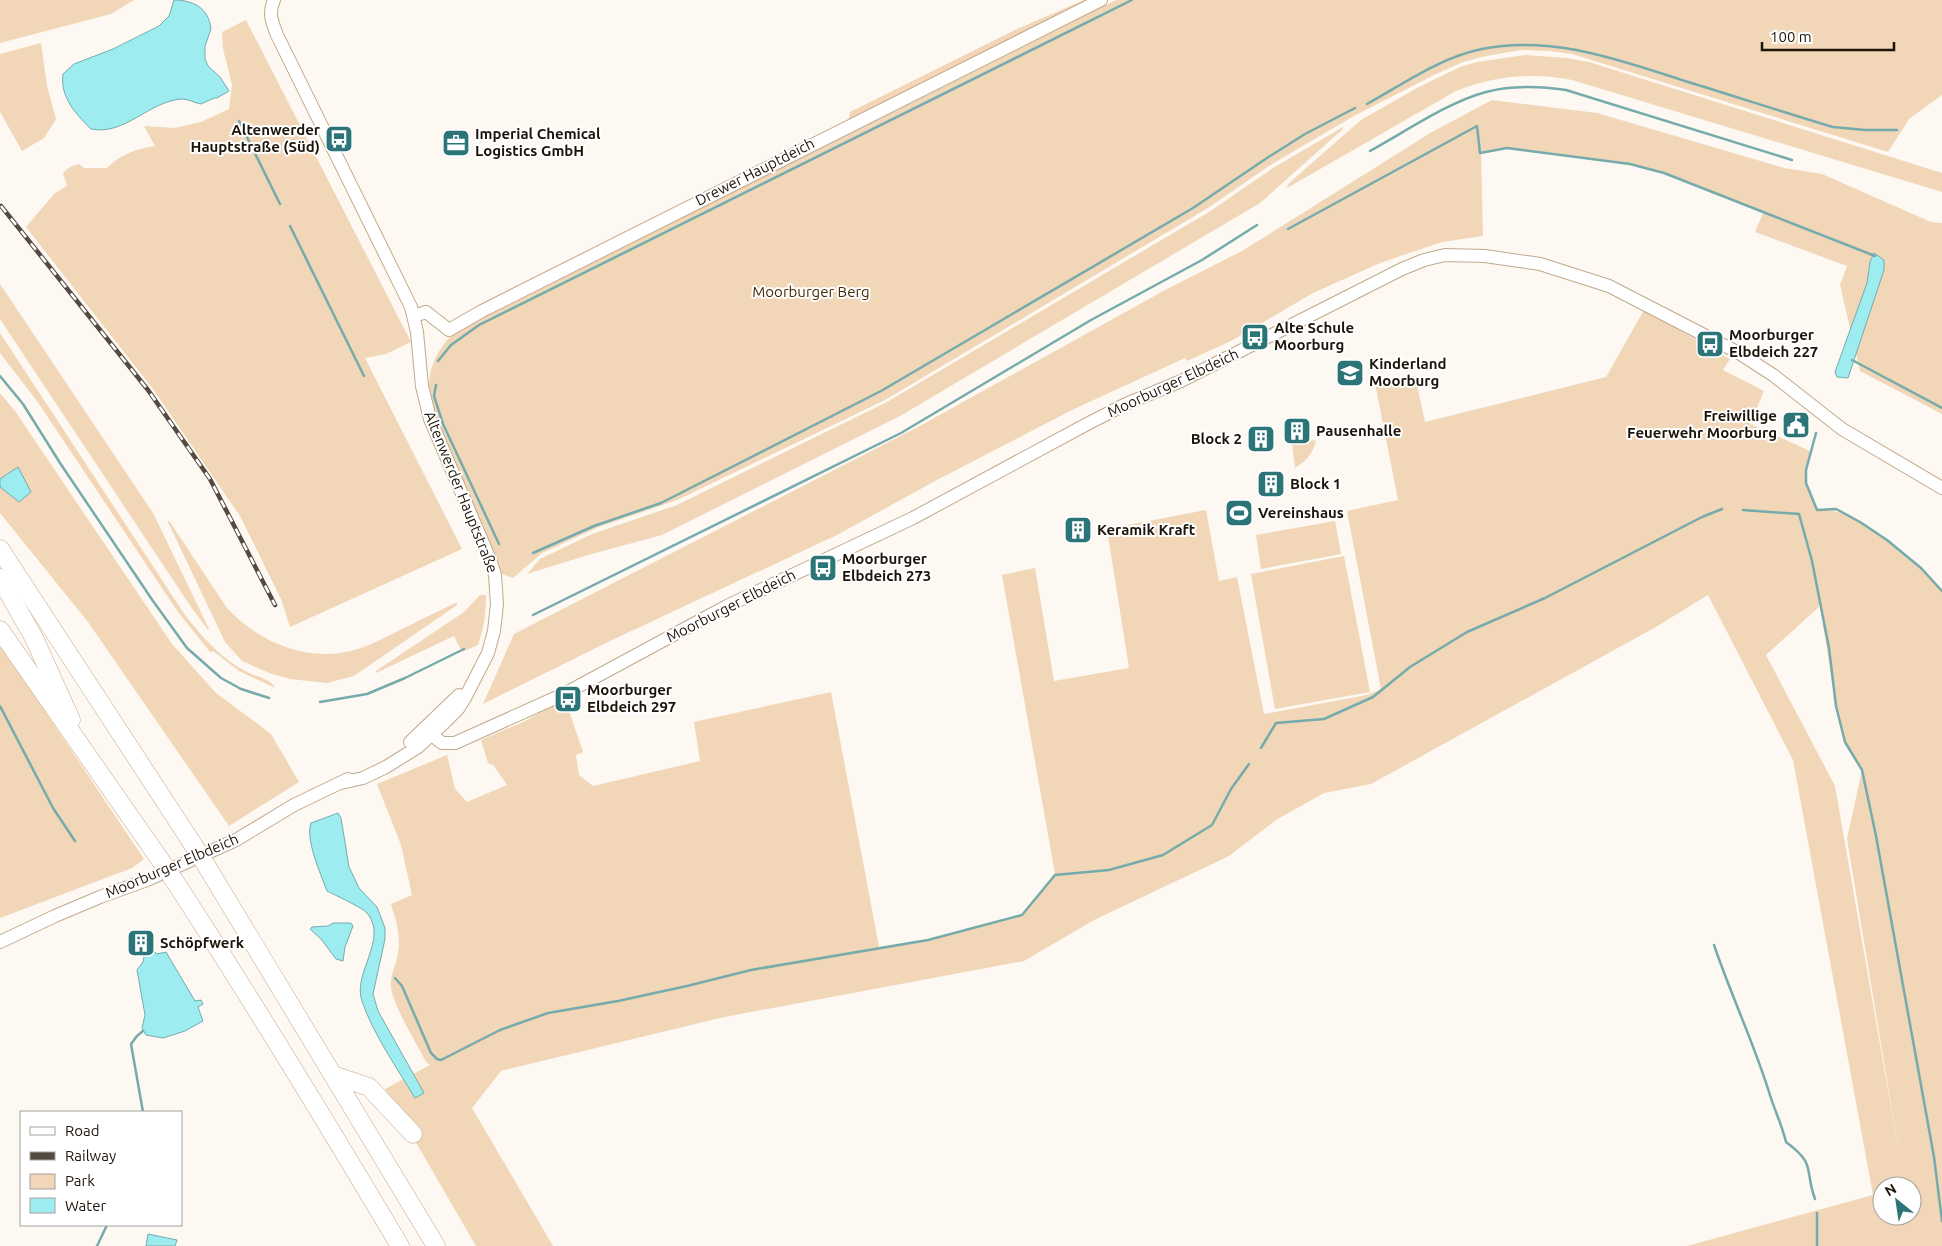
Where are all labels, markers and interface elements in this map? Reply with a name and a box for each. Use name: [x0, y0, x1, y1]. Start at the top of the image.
scale bar: [1762, 20, 1894, 52]
text: 100 m: [1770, 28, 1812, 45]
place label: Altenwerder Hauptstraße (Süd): [191, 121, 321, 155]
bus stop icon: Altenwerder Hauptstraße (Süd): [324, 124, 354, 154]
place label: Imperial Chemical Logistics GmbH: [475, 125, 601, 159]
office icon: Imperial Chemical Logistics GmbH: [441, 128, 471, 158]
street label: Drewer Hauptdeich: [692, 134, 817, 209]
park label: Moorburger Berg: [752, 283, 870, 300]
place label: Alte Schule Moorburg: [1274, 319, 1354, 353]
bus stop icon: Alte Schule Moorburg: [1240, 322, 1270, 352]
place label: Moorburger Elbdeich 227: [1729, 326, 1818, 360]
bus stop icon: Moorburger Elbdeich 227: [1695, 329, 1725, 359]
street label: Moorburger Elbdeich: [1105, 345, 1241, 420]
place label: Kinderland Moorburg: [1369, 355, 1447, 389]
school or university icon: Kinderland Moorburg: [1335, 358, 1365, 388]
place label: Freiwillige Feuerwehr Moorburg: [1627, 407, 1777, 441]
street label: Altenwerder Hauptstraße: [421, 409, 502, 575]
public building icon: Freiwillige Feuerwehr Moorburg: [1781, 410, 1811, 440]
building icon: Pausenhalle: [1282, 416, 1312, 446]
place label: Pausenhalle: [1316, 422, 1401, 439]
building icon: Block 2: [1246, 424, 1276, 454]
place label: Block 2: [1191, 430, 1242, 447]
building icon: Block 1: [1256, 469, 1286, 499]
place label: Block 1: [1290, 475, 1341, 492]
sports icon: Vereinshaus: [1224, 498, 1254, 528]
place label: Vereinshaus: [1258, 504, 1344, 521]
building icon: Keramik Kraft: [1063, 515, 1093, 545]
place label: Keramik Kraft: [1097, 521, 1196, 538]
place label: Moorburger Elbdeich 273: [842, 550, 931, 584]
bus stop icon: Moorburger Elbdeich 273: [808, 553, 838, 583]
street label: Moorburger Elbdeich: [663, 566, 798, 646]
place label: Moorburger Elbdeich 297: [587, 681, 676, 715]
bus stop icon: Moorburger Elbdeich 297: [553, 684, 583, 714]
street label: Moorburger Elbdeich: [103, 830, 241, 901]
building icon: Schöpfwerk: [126, 928, 156, 958]
place label: Schöpfwerk: [160, 934, 245, 951]
legend: [20, 1111, 182, 1226]
text: Road: [65, 1122, 100, 1139]
text: Railway: [65, 1147, 116, 1164]
text: Park: [65, 1172, 95, 1189]
north arrow: [1872, 1176, 1922, 1226]
text: N: [1882, 1180, 1899, 1199]
text: Water: [65, 1197, 106, 1214]

